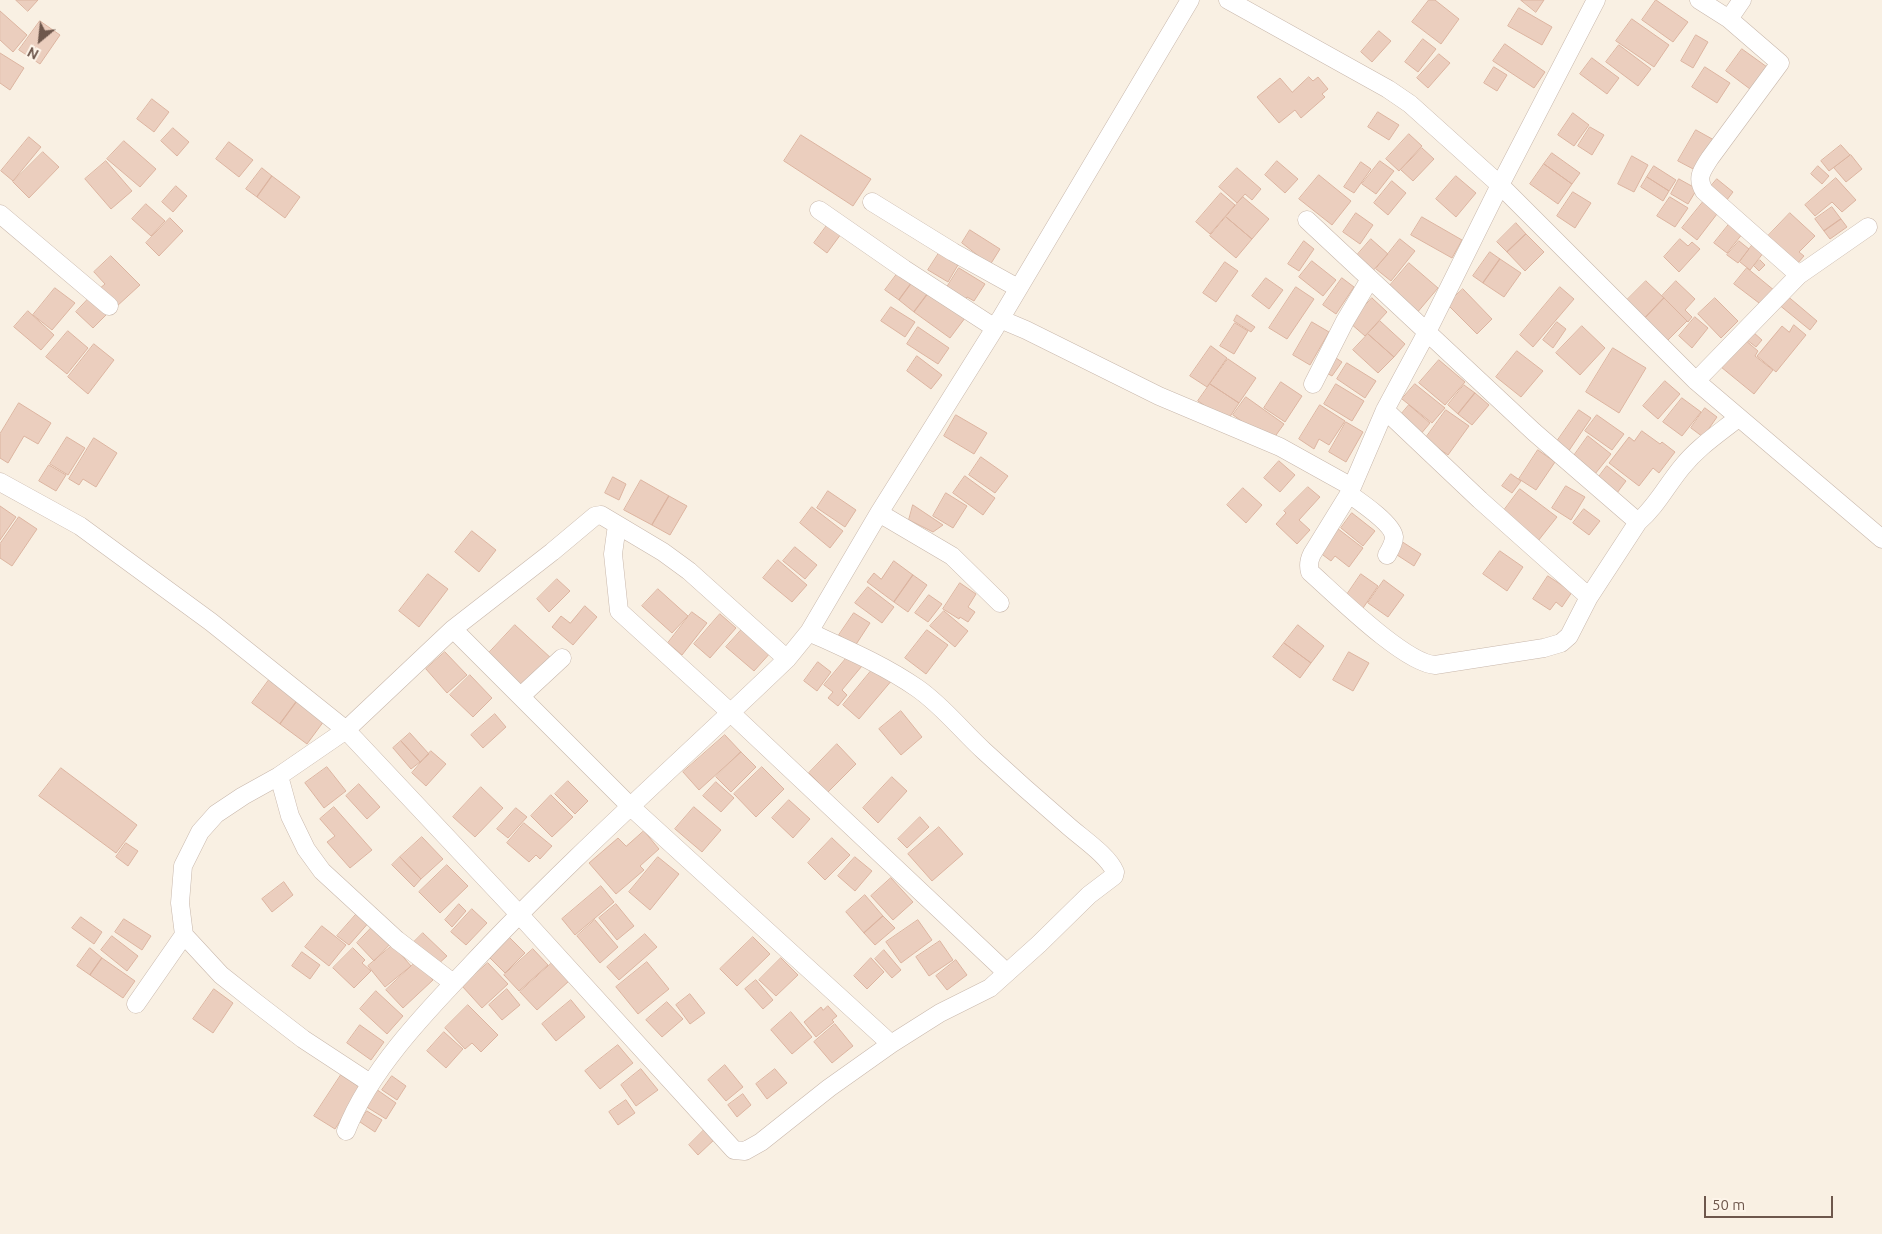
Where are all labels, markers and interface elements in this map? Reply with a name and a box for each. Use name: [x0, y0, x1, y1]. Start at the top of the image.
north arrow: [15, 15, 65, 65]
text: N: [25, 44, 41, 63]
scale bar: [1707, 1186, 1836, 1218]
text: 50 m: [1712, 1196, 1745, 1213]

